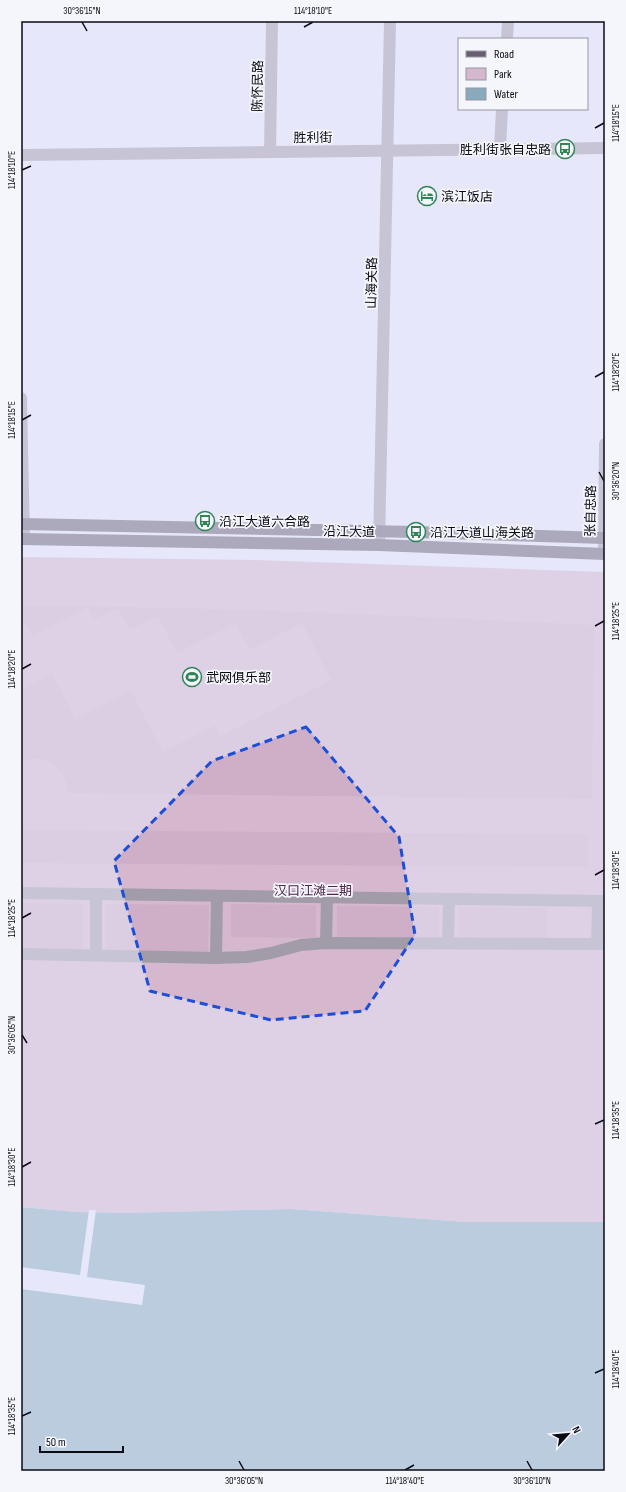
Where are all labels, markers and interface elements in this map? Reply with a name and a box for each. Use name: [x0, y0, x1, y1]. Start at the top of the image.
text: 30°36'15"N: [63, 5, 101, 17]
text: 114°18'10"E: [294, 5, 332, 17]
legend: [458, 38, 588, 110]
text: Road: [494, 47, 514, 62]
street label: 陈怀民路: [250, 60, 266, 112]
text: Park: [494, 67, 512, 82]
text: Water: [494, 87, 518, 102]
text: 114°18'15"E: [610, 104, 622, 142]
street label: 胜利街: [293, 130, 333, 146]
bus stop icon: 胜利街张自忠路: [554, 138, 576, 160]
place label: 胜利街张自忠路: [460, 142, 551, 158]
text: 114°18'10"E: [6, 151, 18, 189]
hotel icon: 滨江饭店: [416, 185, 438, 207]
place label: 滨江饭店: [441, 189, 493, 205]
street label: 山海关路: [364, 257, 380, 309]
text: 114°18'20"E: [610, 353, 622, 391]
text: 114°18'15"E: [6, 401, 18, 439]
text: 30°36'20"N: [610, 462, 622, 500]
street label: 张自忠路: [583, 485, 599, 537]
bus stop icon: 沿江大道六合路: [194, 510, 216, 532]
place label: 沿江大道六合路: [219, 514, 310, 530]
bus stop icon: 沿江大道山海关路: [405, 521, 427, 543]
street label: 沿江大道: [323, 524, 375, 540]
place label: 沿江大道山海关路: [430, 525, 534, 541]
text: 114°18'25"E: [610, 602, 622, 640]
text: 114°18'20"E: [6, 650, 18, 688]
sports icon: 武网俱乐部: [181, 666, 203, 688]
place label: 武网俱乐部: [206, 670, 271, 686]
text: 114°18'30"E: [610, 851, 622, 889]
park label: 汉口江滩二期: [274, 883, 352, 899]
text: 114°18'25"E: [6, 899, 18, 937]
text: 30°36'05"N: [6, 1016, 18, 1054]
text: 114°18'35"E: [610, 1101, 622, 1139]
text: 114°18'30"E: [6, 1148, 18, 1186]
text: 114°18'40"E: [610, 1350, 622, 1388]
text: 114°18'35"E: [6, 1397, 18, 1435]
north arrow: [548, 1414, 588, 1454]
text: N: [569, 1424, 584, 1435]
scale bar: [40, 1428, 123, 1454]
text: 50 m: [46, 1435, 66, 1450]
text: 30°36'05"N: [225, 1475, 263, 1487]
text: 114°18'40"E: [386, 1475, 424, 1487]
text: 30°36'10"N: [513, 1475, 551, 1487]

